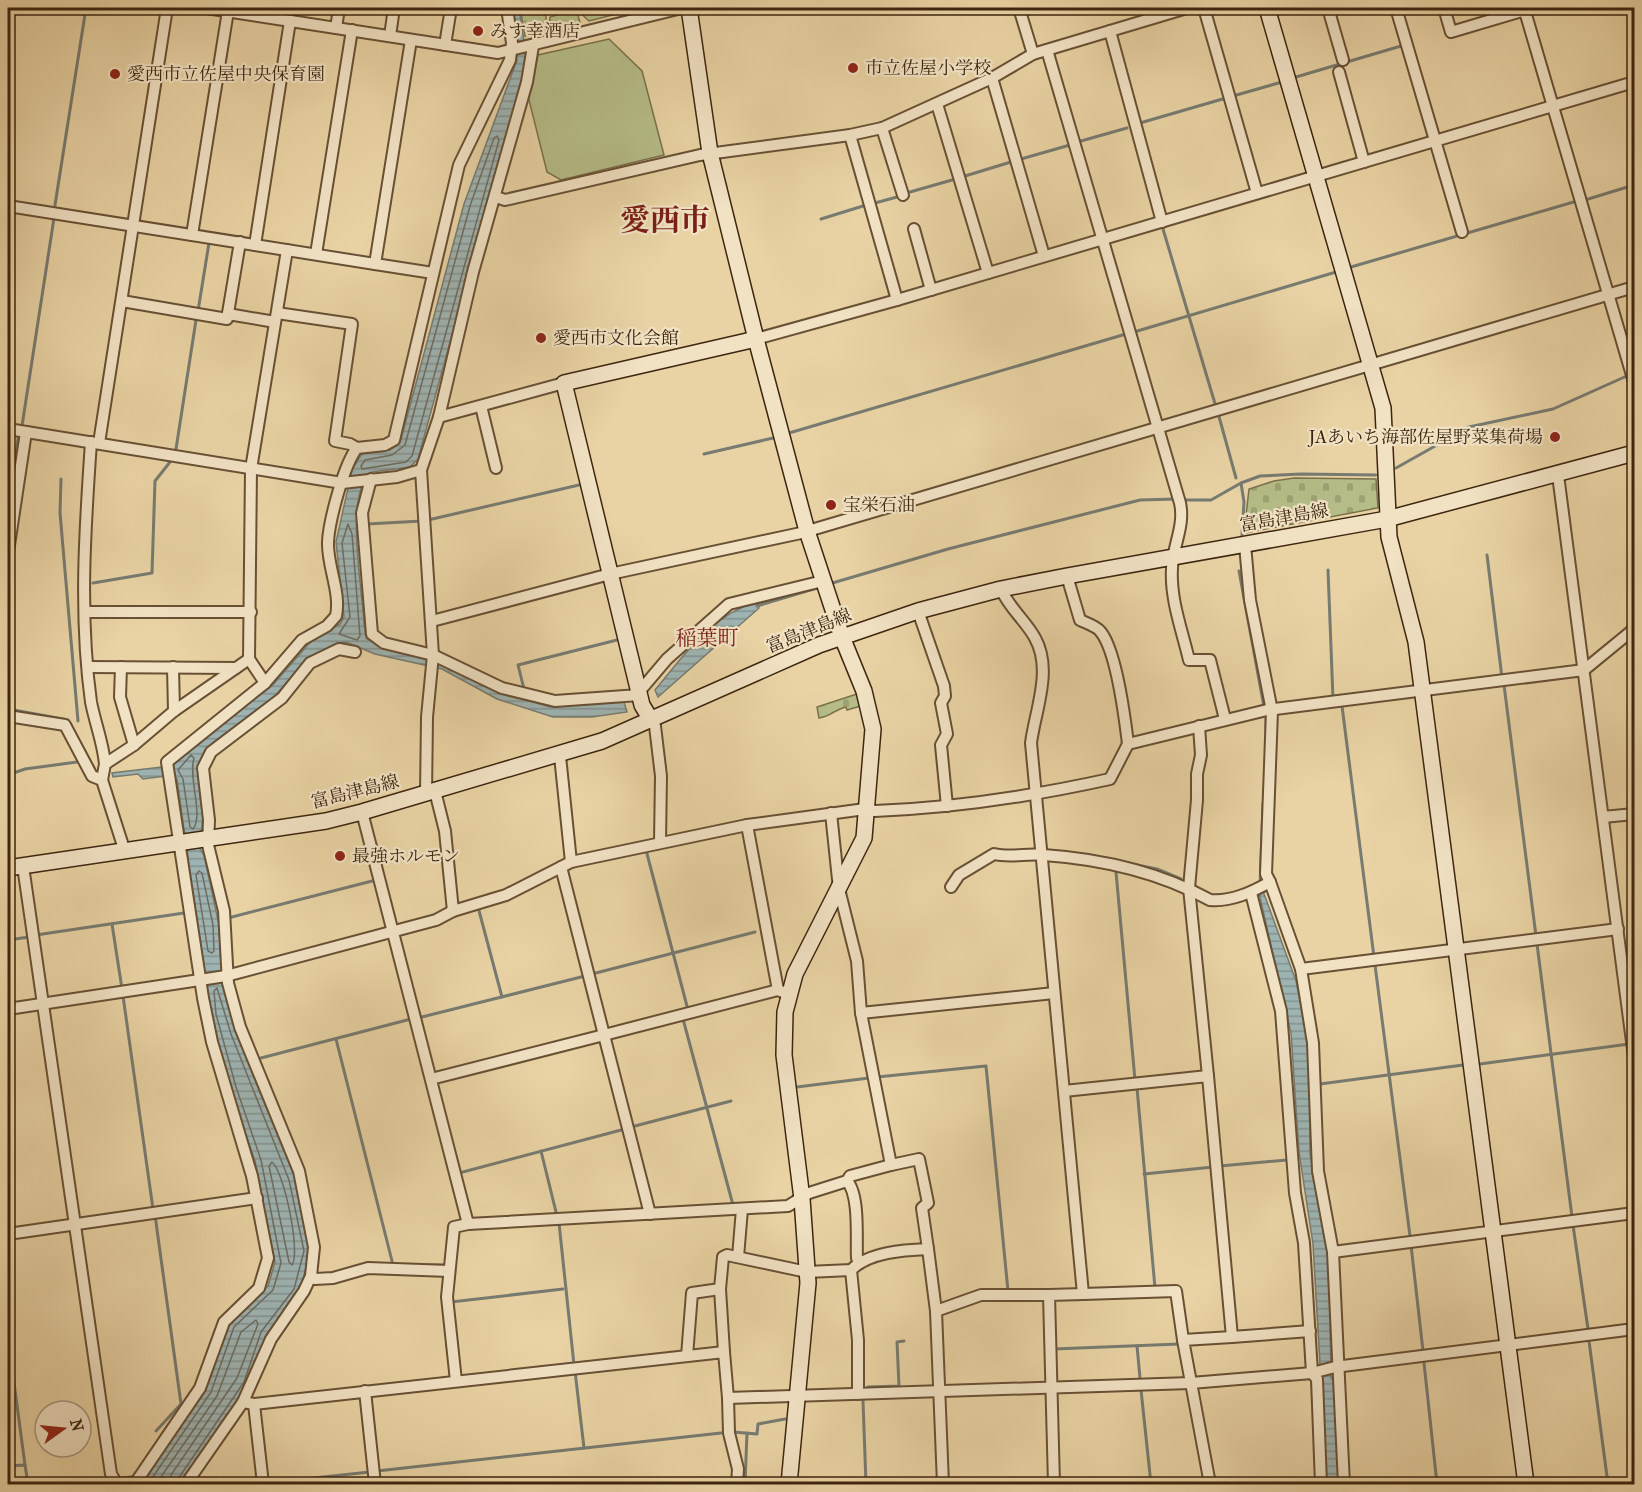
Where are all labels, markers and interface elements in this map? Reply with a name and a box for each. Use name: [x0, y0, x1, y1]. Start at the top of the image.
place label: みす幸酒店: [490, 21, 580, 42]
marker: みす幸酒店: [471, 24, 485, 38]
place label: 市立佐屋小学校: [865, 58, 991, 79]
marker: 市立佐屋小学校: [846, 61, 860, 75]
place label: 愛西市立佐屋中央保育園: [127, 64, 325, 85]
marker: 愛西市立佐屋中央保育園: [108, 67, 122, 81]
district label: 愛西市: [620, 203, 710, 238]
place label: 愛西市文化会館: [553, 328, 679, 349]
marker: 愛西市文化会館: [534, 331, 548, 345]
place label: JAあいち海部佐屋野菜集荷場: [1307, 427, 1543, 448]
marker: JAあいち海部佐屋野菜集荷場: [1548, 430, 1562, 444]
place label: 宝栄石油: [843, 495, 915, 516]
marker: 宝栄石油: [824, 498, 838, 512]
street label: 富島津島線: [1238, 500, 1330, 536]
street label: 富島津島線: [763, 604, 855, 658]
district label: 稲葉町: [676, 626, 739, 650]
street label: 富島津島線: [309, 771, 401, 813]
place label: 最強ホルモン: [352, 846, 460, 867]
marker: 最強ホルモン: [333, 849, 347, 863]
north arrow: [33, 1399, 93, 1459]
text: N: [66, 1417, 88, 1434]

